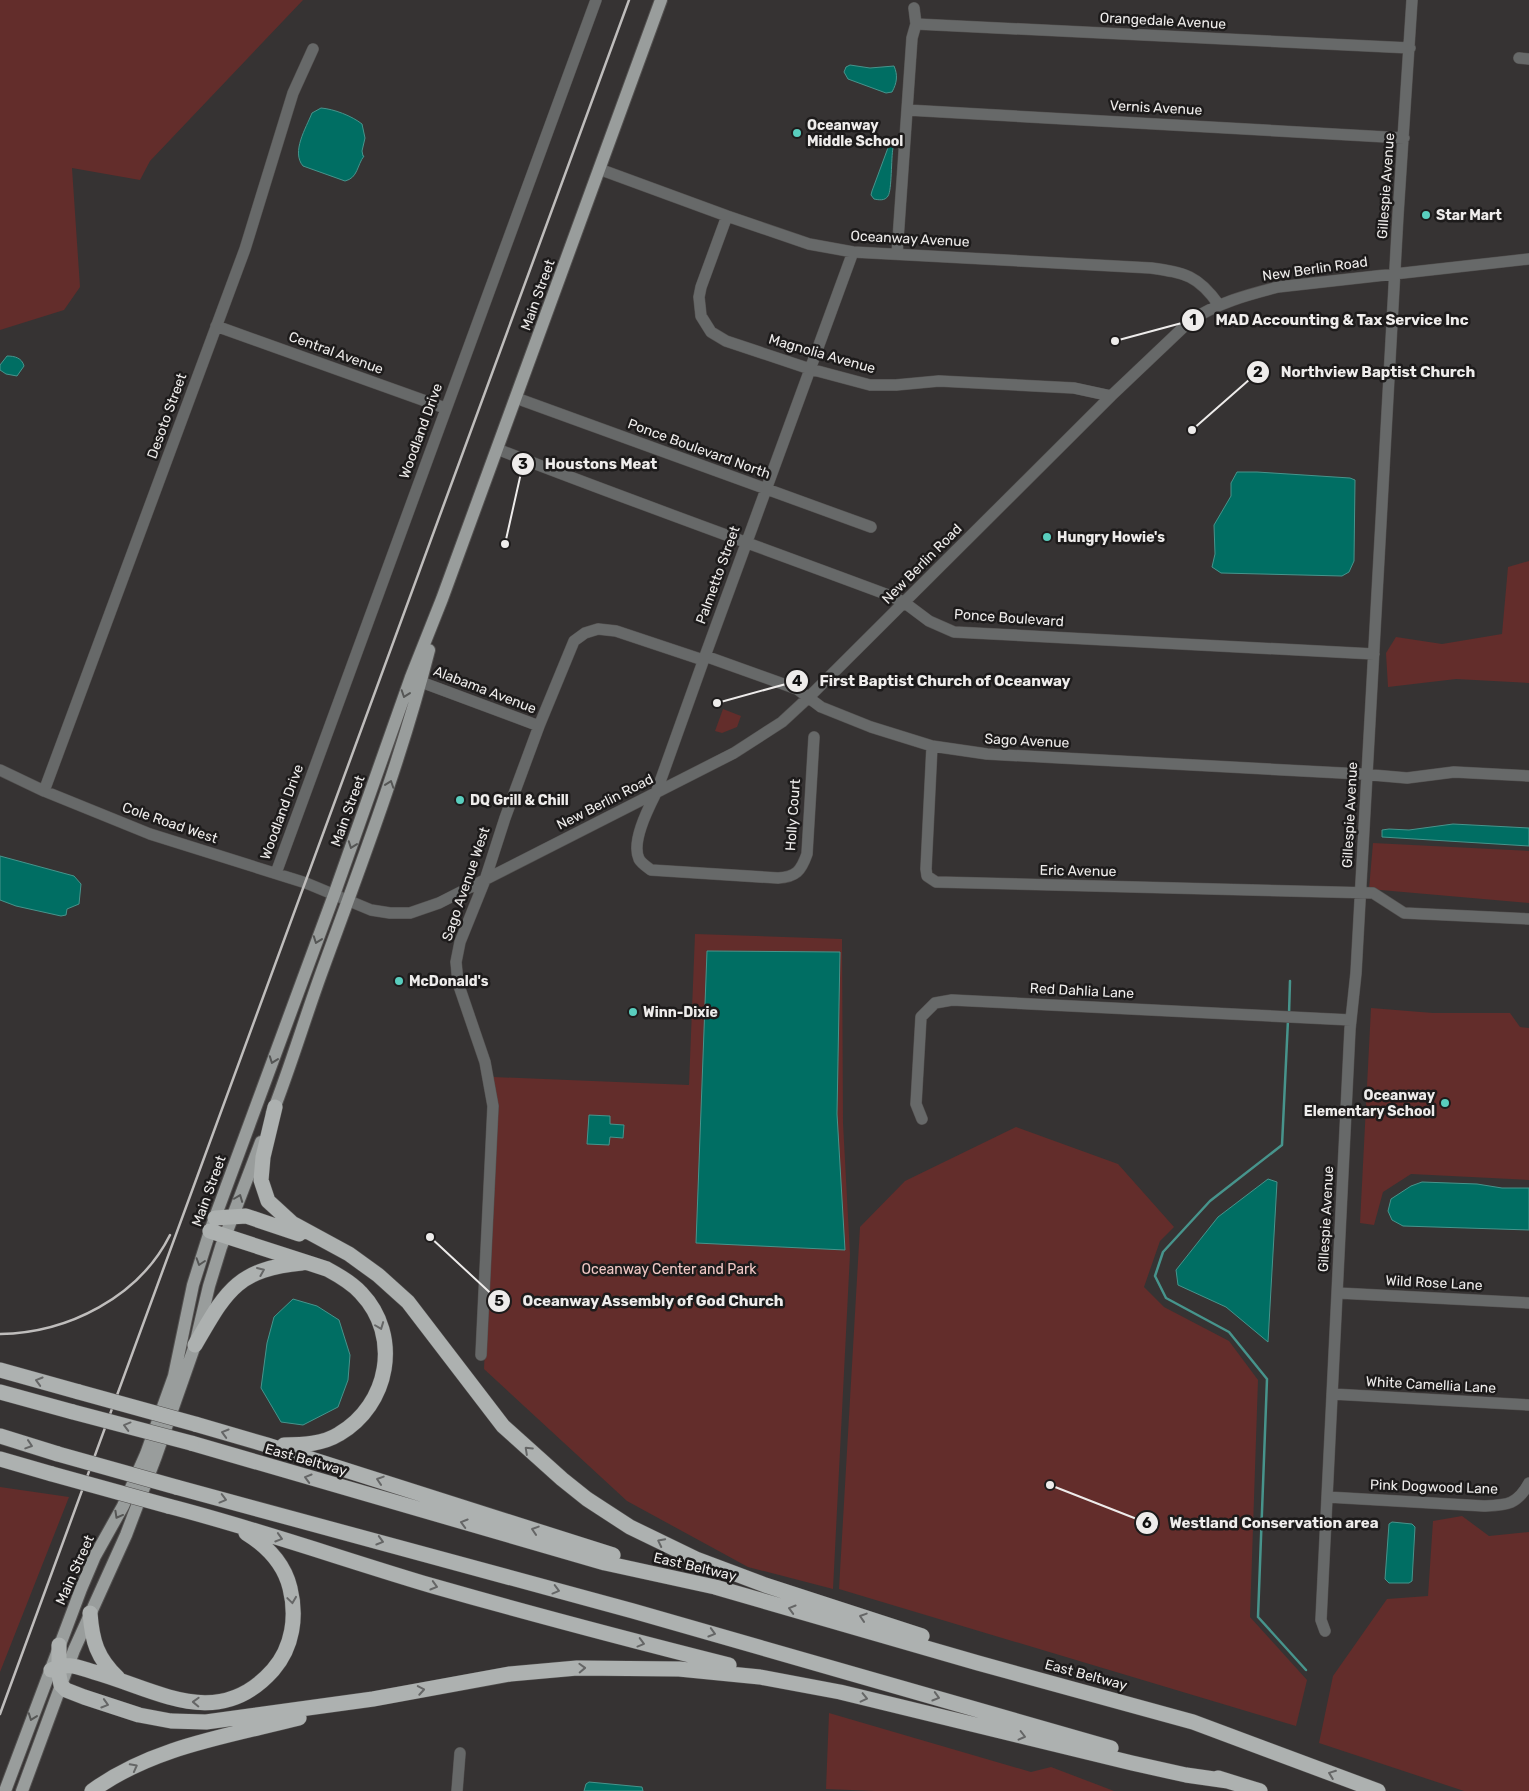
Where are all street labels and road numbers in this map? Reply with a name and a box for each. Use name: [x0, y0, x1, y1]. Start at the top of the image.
street label: Orangedale Avenue: [1099, 9, 1227, 33]
street label: Vernis Avenue: [1109, 97, 1203, 119]
street label: Gillespie Avenue: [1374, 132, 1398, 240]
street label: Oceanway Avenue: [850, 227, 970, 251]
street label: New Berlin Road: [1261, 253, 1369, 285]
street label: Main Street: [517, 257, 559, 333]
street label: Central Avenue: [286, 328, 386, 378]
street label: Magnolia Avenue: [767, 331, 878, 377]
street label: Desoto Street: [144, 370, 191, 461]
street label: Woodland Drive: [396, 381, 446, 481]
street label: Ponce Boulevard North: [625, 415, 773, 483]
street label: New Berlin Road: [878, 520, 966, 608]
street label: Palmetto Street: [692, 523, 744, 626]
street label: Ponce Boulevard: [954, 606, 1064, 630]
street label: Alabama Avenue: [431, 663, 539, 717]
street label: Sago Avenue: [984, 730, 1070, 752]
street label: Gillespie Avenue: [1339, 761, 1361, 869]
street label: Woodland Drive: [257, 762, 307, 862]
street label: New Berlin Road: [554, 770, 656, 834]
street label: Main Street: [327, 773, 369, 849]
street label: Holly Court: [782, 778, 804, 852]
street label: Cole Road West: [120, 799, 220, 847]
street label: Sago Avenue West: [439, 824, 494, 943]
street label: Eric Avenue: [1039, 862, 1117, 880]
street label: Red Dahlia Lane: [1029, 980, 1135, 1002]
street label: Main Street: [188, 1153, 230, 1229]
street label: Gillespie Avenue: [1315, 1165, 1337, 1273]
street label: Wild Rose Lane: [1385, 1272, 1483, 1294]
street label: White Camellia Lane: [1365, 1373, 1497, 1397]
street label: East Beltway: [263, 1440, 349, 1480]
street label: Pink Dogwood Lane: [1370, 1476, 1499, 1498]
street label: Main Street: [52, 1532, 98, 1608]
street label: East Beltway: [652, 1549, 738, 1585]
street label: East Beltway: [1043, 1656, 1129, 1694]

